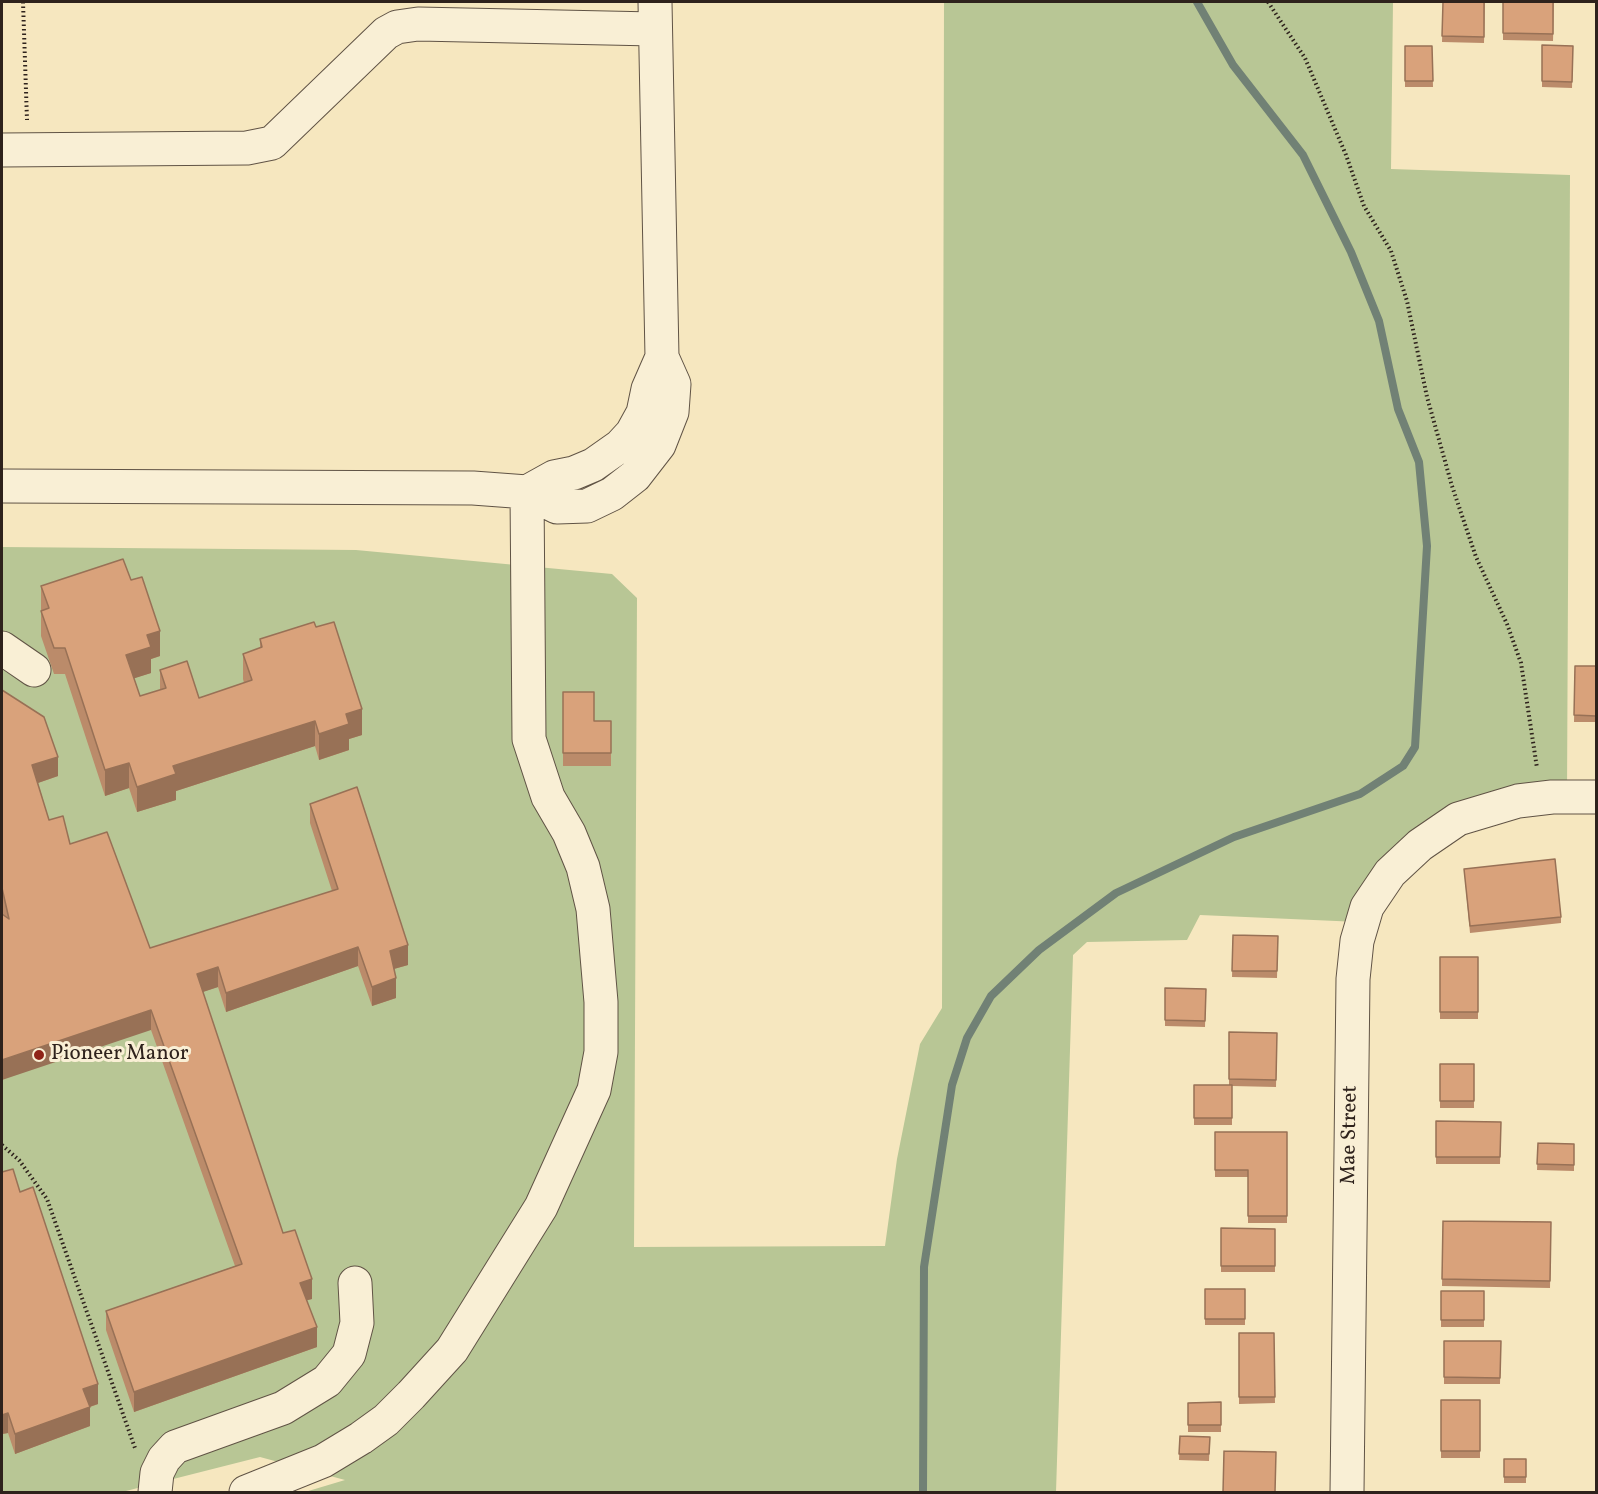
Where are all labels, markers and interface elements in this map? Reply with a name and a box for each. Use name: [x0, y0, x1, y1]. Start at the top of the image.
place label: Pioneer Manor: [51, 1042, 189, 1068]
marker: Pioneer Manor: [32, 1048, 46, 1062]
street label: Mae Street: [1338, 1085, 1364, 1185]

